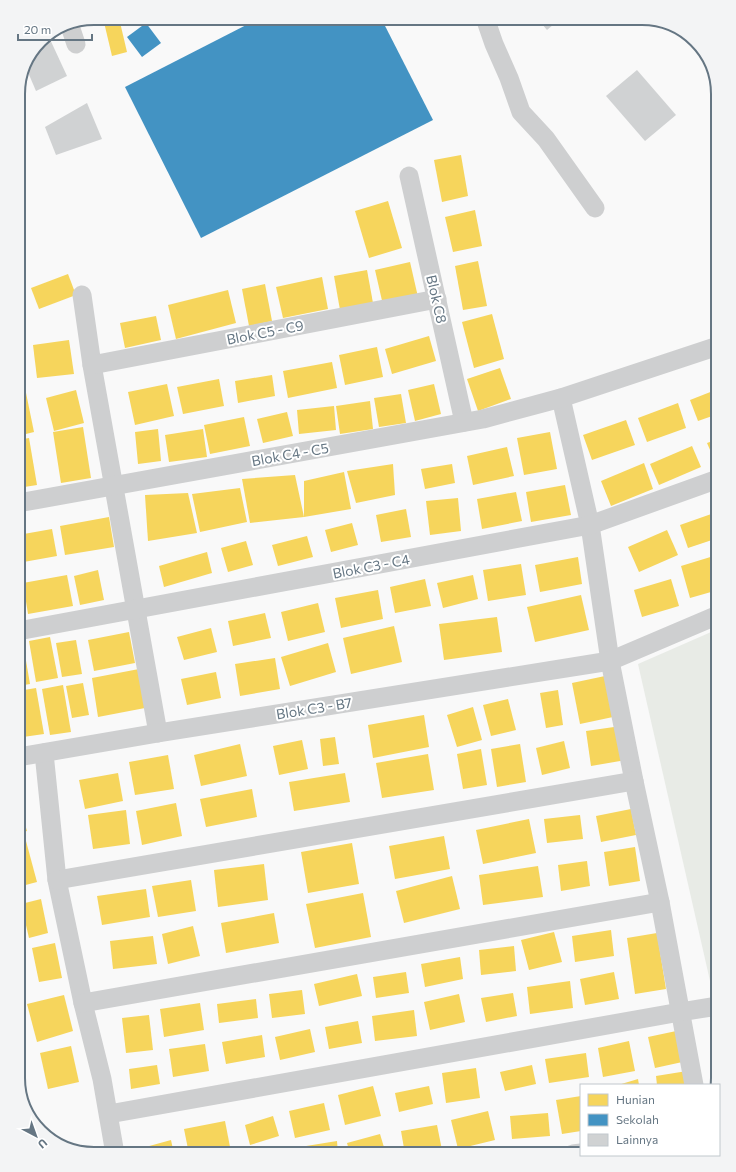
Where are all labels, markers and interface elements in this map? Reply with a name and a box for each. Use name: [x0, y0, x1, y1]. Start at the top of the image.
scale bar: [18, 16, 92, 42]
text: 20 m: [24, 22, 51, 36]
street label: Blok C8: [423, 273, 451, 325]
street label: Blok C5 - C9: [225, 316, 305, 348]
street label: Blok C4 - C5: [250, 439, 330, 469]
street label: Blok C3 - C4: [331, 550, 412, 582]
street label: Blok C3 - B7: [275, 694, 353, 722]
legend: [580, 1084, 720, 1156]
text: Hunian: [616, 1092, 655, 1106]
text: Sekolah: [616, 1112, 659, 1126]
north arrow: [16, 1116, 56, 1156]
text: Lainnya: [616, 1132, 658, 1146]
text: U: [36, 1136, 50, 1151]

